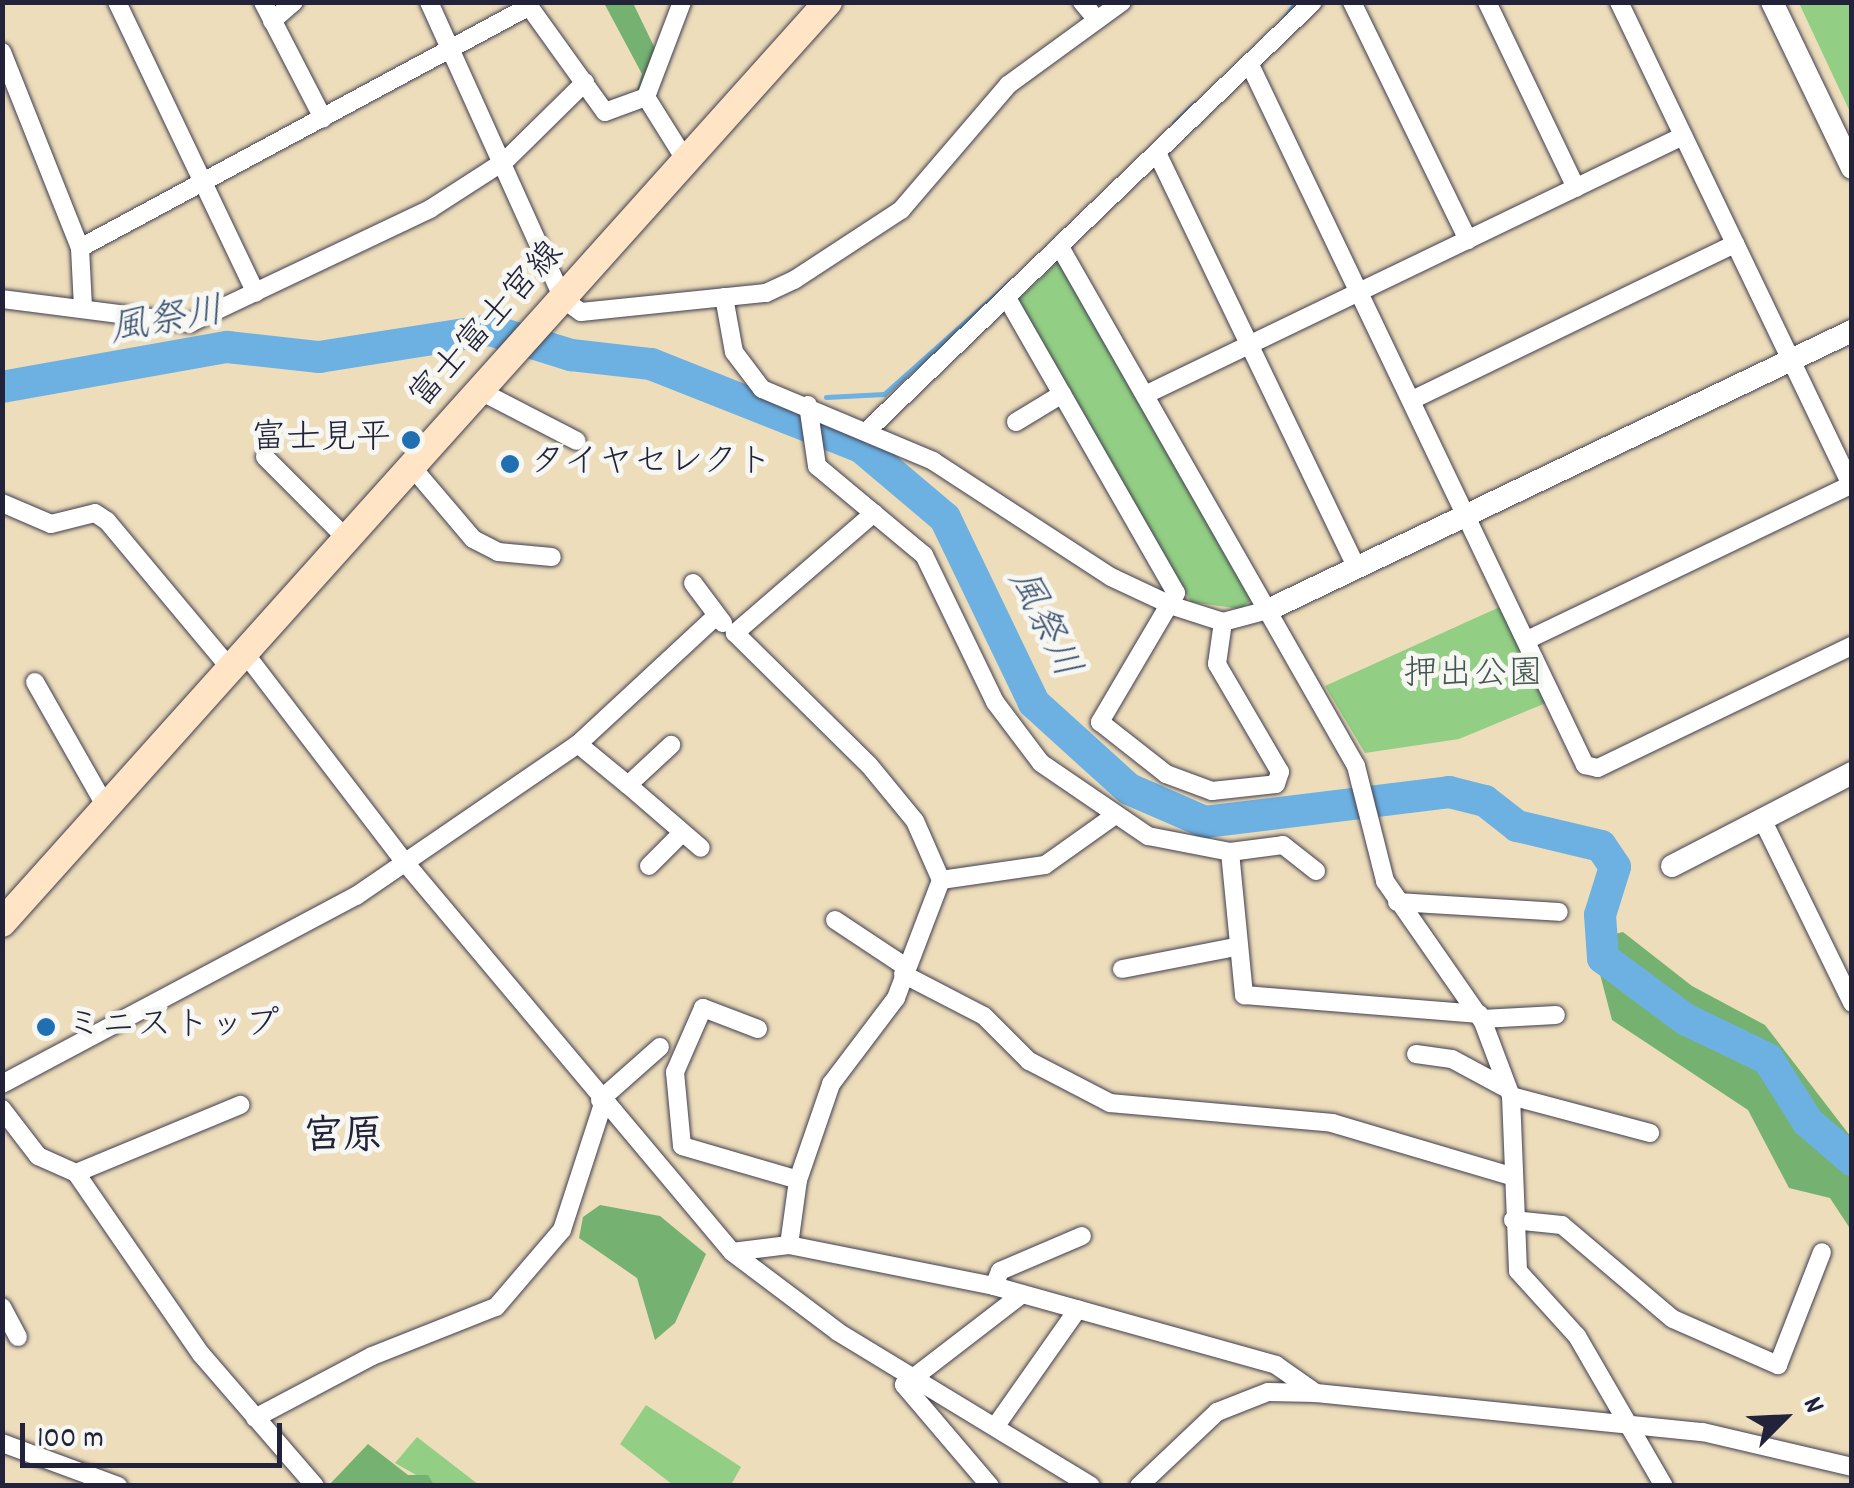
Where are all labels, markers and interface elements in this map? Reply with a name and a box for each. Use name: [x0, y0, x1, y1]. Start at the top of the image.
street label: 富士富士宮線: [402, 234, 574, 418]
water label: 風祭川: [107, 291, 227, 355]
place label: 富士見平: [251, 419, 391, 461]
marker: 富士見平: [400, 429, 422, 451]
place label: タイヤセレクト: [530, 443, 775, 485]
marker: タイヤセレクト: [499, 453, 521, 475]
water label: 風祭川: [997, 564, 1087, 686]
park label: 押出公園: [1403, 655, 1543, 697]
place label: ミニストップ: [66, 1006, 276, 1048]
marker: ミニストップ: [35, 1016, 57, 1038]
district label: 宮原: [303, 1116, 383, 1164]
north arrow: [1734, 1368, 1834, 1468]
text: N: [1790, 1391, 1832, 1420]
scale bar: [25, 1403, 288, 1465]
text: 100 m: [37, 1419, 104, 1462]

